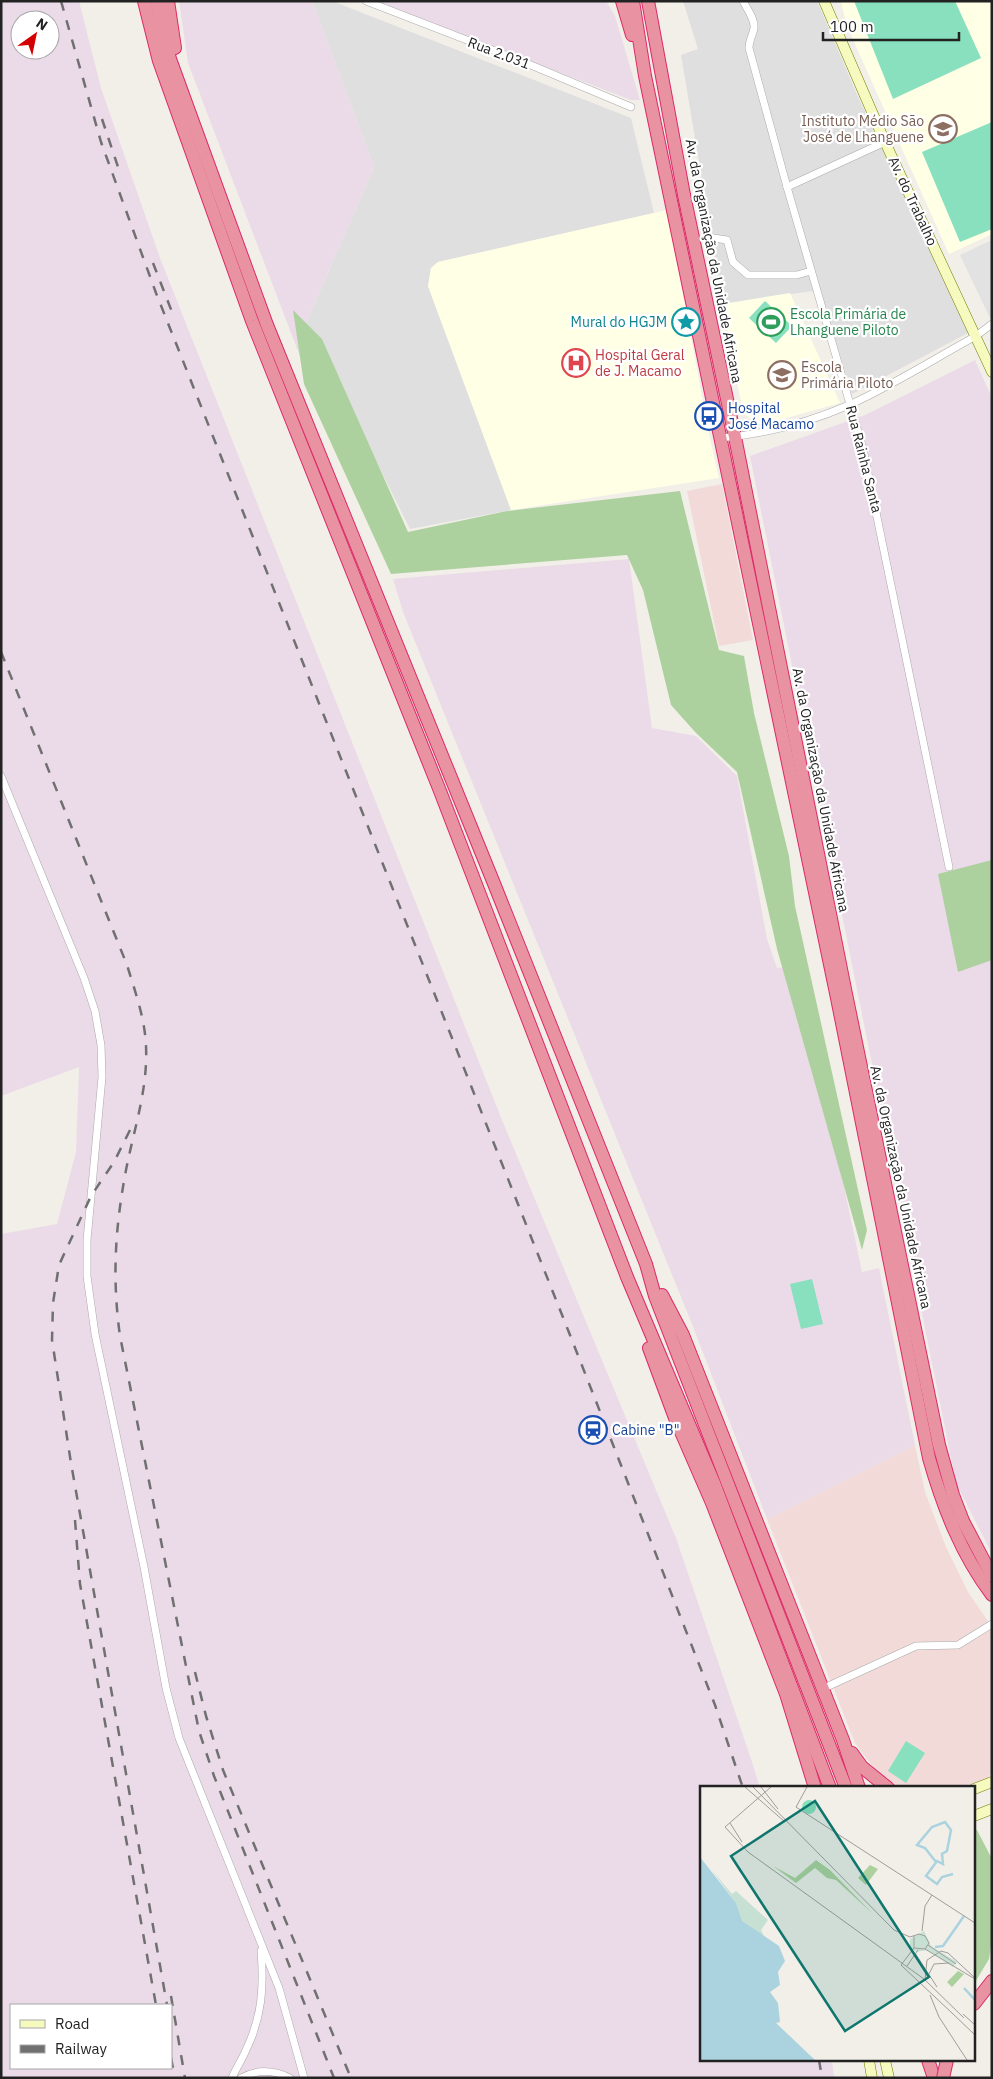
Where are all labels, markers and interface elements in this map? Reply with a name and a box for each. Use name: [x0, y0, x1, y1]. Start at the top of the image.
north arrow: [10, 10, 60, 60]
scale bar: [823, 10, 959, 42]
text: N: [33, 14, 51, 34]
text: 100 m: [830, 17, 874, 36]
street label: Rua 2.031: [465, 33, 533, 73]
place label: Instituto Médio São José de Lhanguene: [801, 112, 924, 146]
school or university icon: Instituto Médio São José de Lhanguene: [928, 114, 958, 144]
street label: Av. da Organização da Unidade Africana: [681, 137, 747, 385]
street label: Av. do Trabalho: [884, 153, 942, 249]
place label: Escola Primária de Lhanguene Piloto: [790, 305, 907, 339]
place icon: Mural do HGJM: [671, 307, 701, 337]
sports icon: Escola Primária de Lhanguene Piloto: [756, 307, 786, 337]
place label: Mural do HGJM: [571, 313, 667, 331]
place label: Hospital Geral de J. Macamo: [595, 346, 685, 380]
hospital icon: Hospital Geral de J. Macamo: [561, 348, 591, 378]
place label: Escola Primária Piloto: [801, 358, 894, 392]
school or university icon: Escola Primária Piloto: [767, 360, 797, 390]
place label: Hospital José Macamo: [728, 399, 814, 433]
bus stop icon: Hospital José Macamo: [694, 401, 724, 431]
street label: Rua Rainha Santa: [842, 403, 886, 515]
street label: Av. da Organização da Unidade Africana: [788, 666, 854, 914]
street label: Av. da Organização da Unidade Africana: [866, 1064, 936, 1311]
station icon: Cabine "B": [578, 1415, 608, 1445]
place label: Cabine "B": [612, 1421, 680, 1439]
inset map: [700, 1786, 976, 2062]
legend: [10, 2004, 172, 2069]
text: Road: [55, 2014, 90, 2033]
text: Railway: [55, 2039, 108, 2058]

